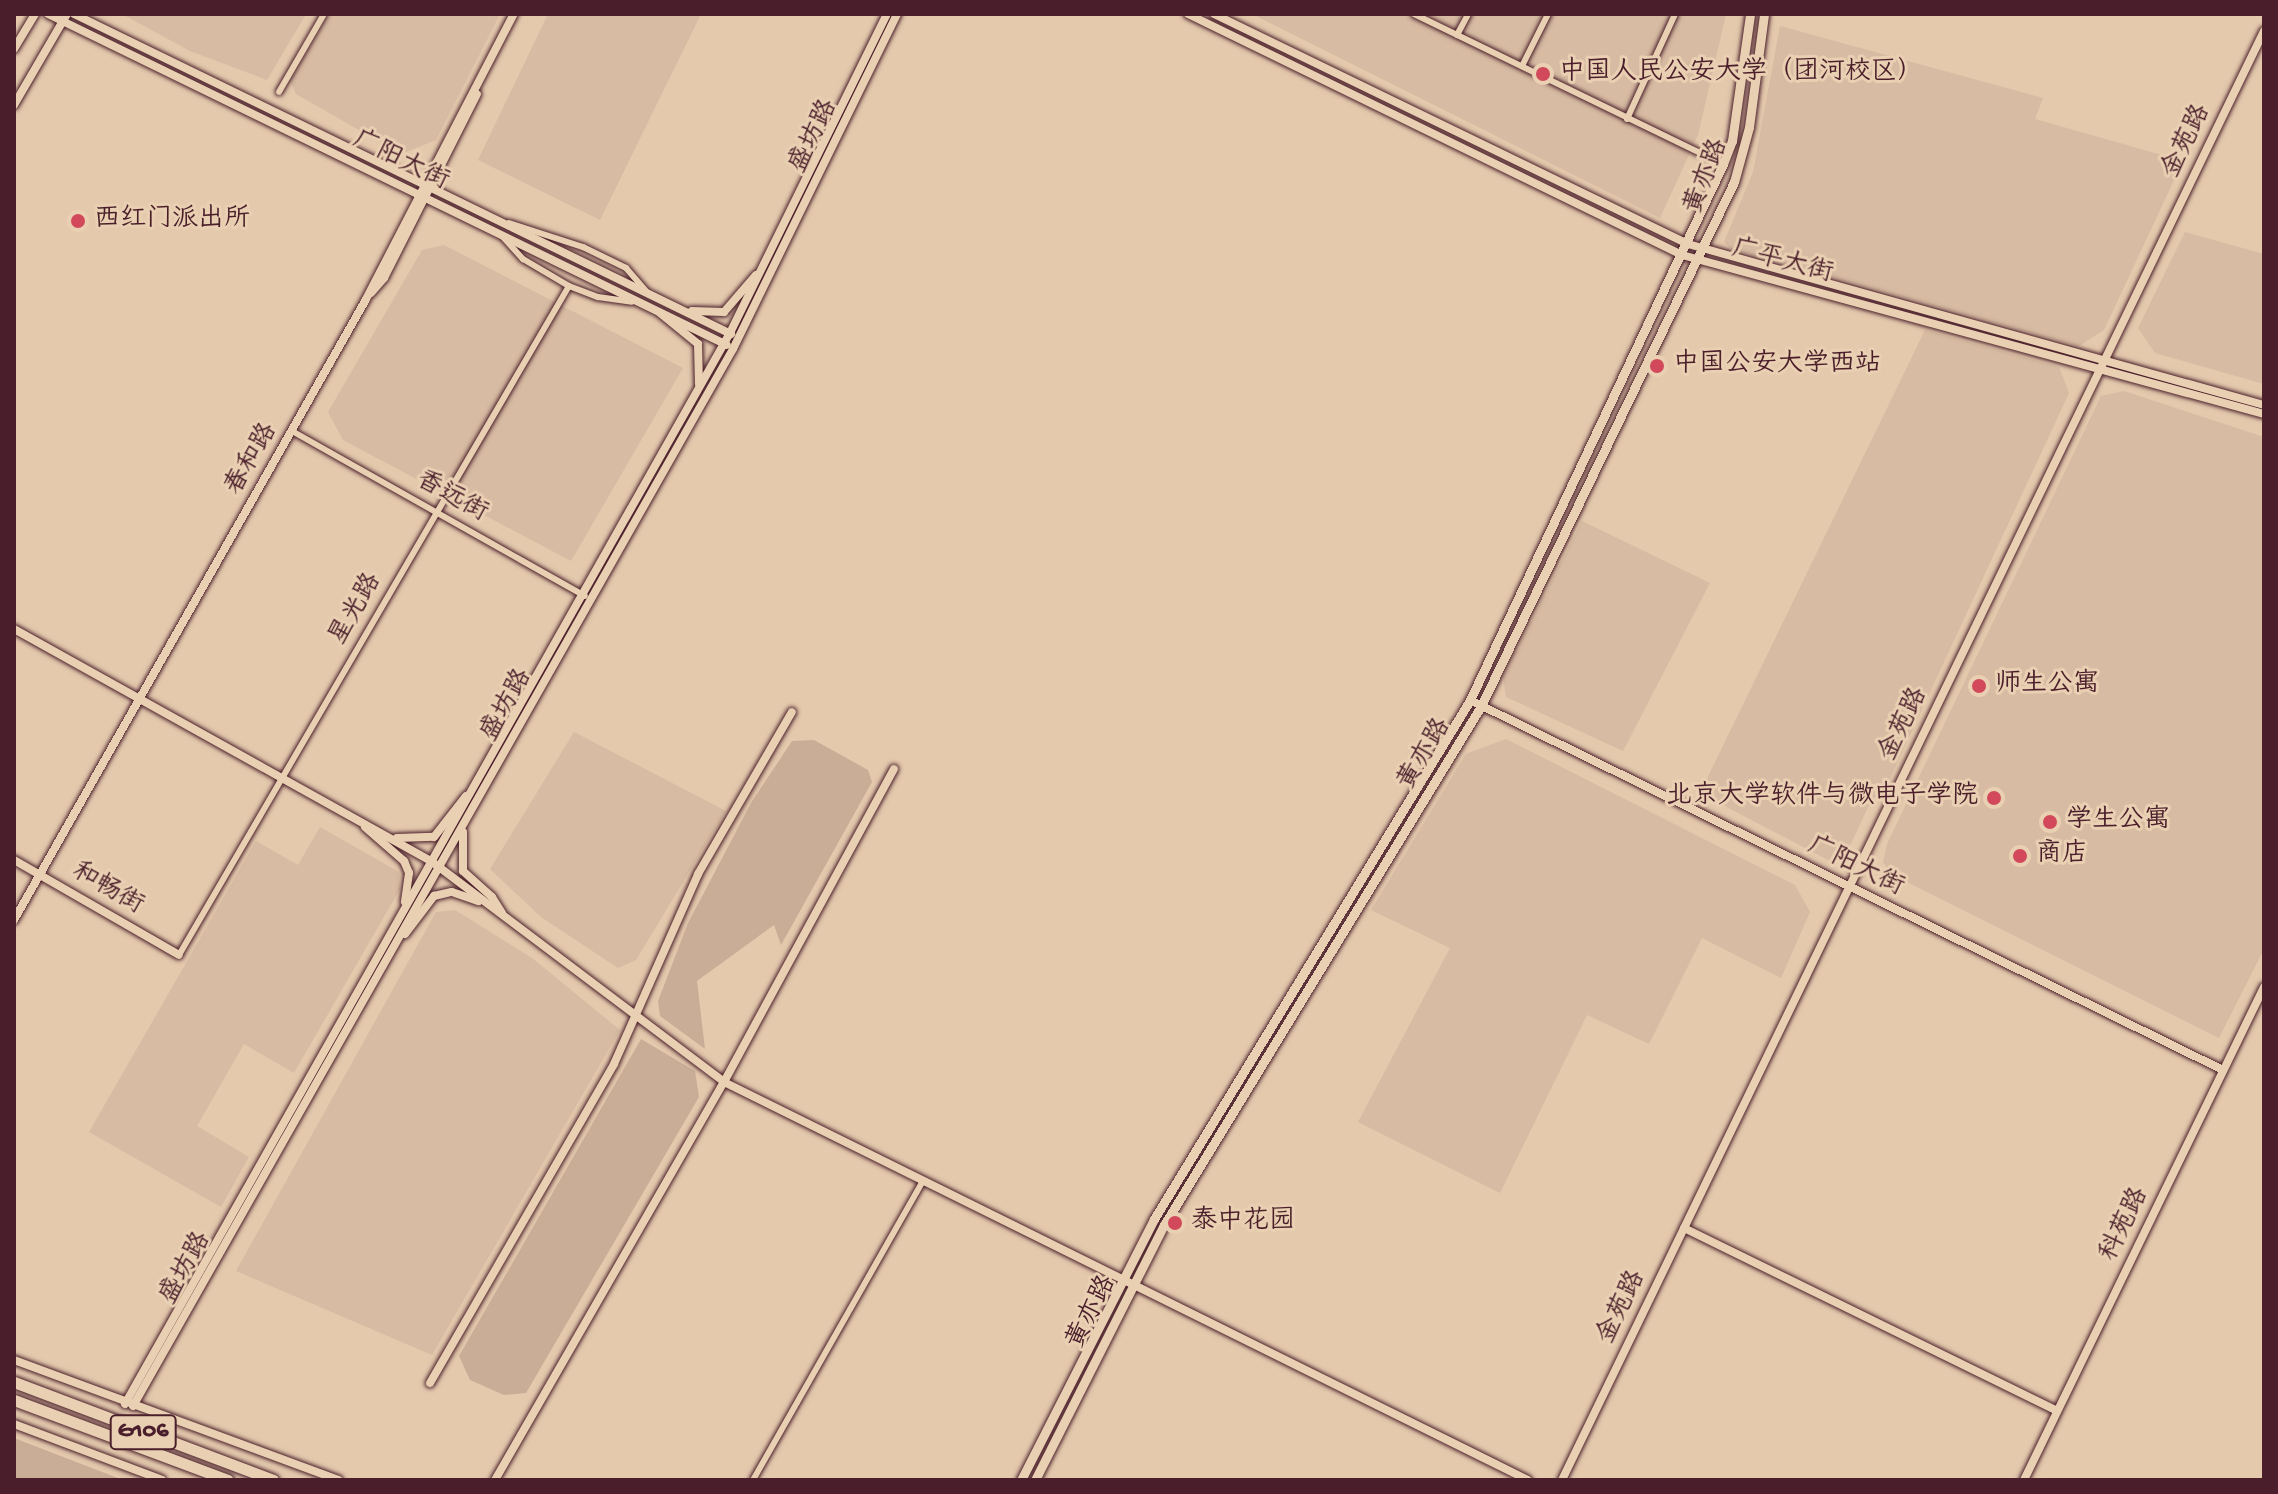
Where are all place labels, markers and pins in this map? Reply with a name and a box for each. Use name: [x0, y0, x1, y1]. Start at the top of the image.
place label: 中国人民公安大学（团河校区）: [1559, 58, 1923, 90]
marker: 中国人民公安大学（团河校区）: [1534, 65, 1552, 83]
place label: 西红门派出所: [94, 205, 250, 237]
marker: 西红门派出所: [69, 212, 87, 230]
place label: 中国公安大学西站: [1673, 350, 1881, 382]
marker: 中国公安大学西站: [1648, 357, 1666, 375]
place label: 师生公寓: [1995, 670, 2099, 702]
marker: 师生公寓: [1970, 677, 1988, 695]
place label: 北京大学软件与微电子学院: [1666, 782, 1978, 814]
marker: 北京大学软件与微电子学院: [1985, 789, 2003, 807]
place label: 学生公寓: [2066, 806, 2170, 838]
marker: 学生公寓: [2041, 813, 2059, 831]
place label: 商店: [2036, 840, 2088, 872]
marker: 商店: [2011, 847, 2029, 865]
place label: 泰中花园: [1191, 1207, 1295, 1239]
marker: 泰中花园: [1166, 1214, 1184, 1232]

